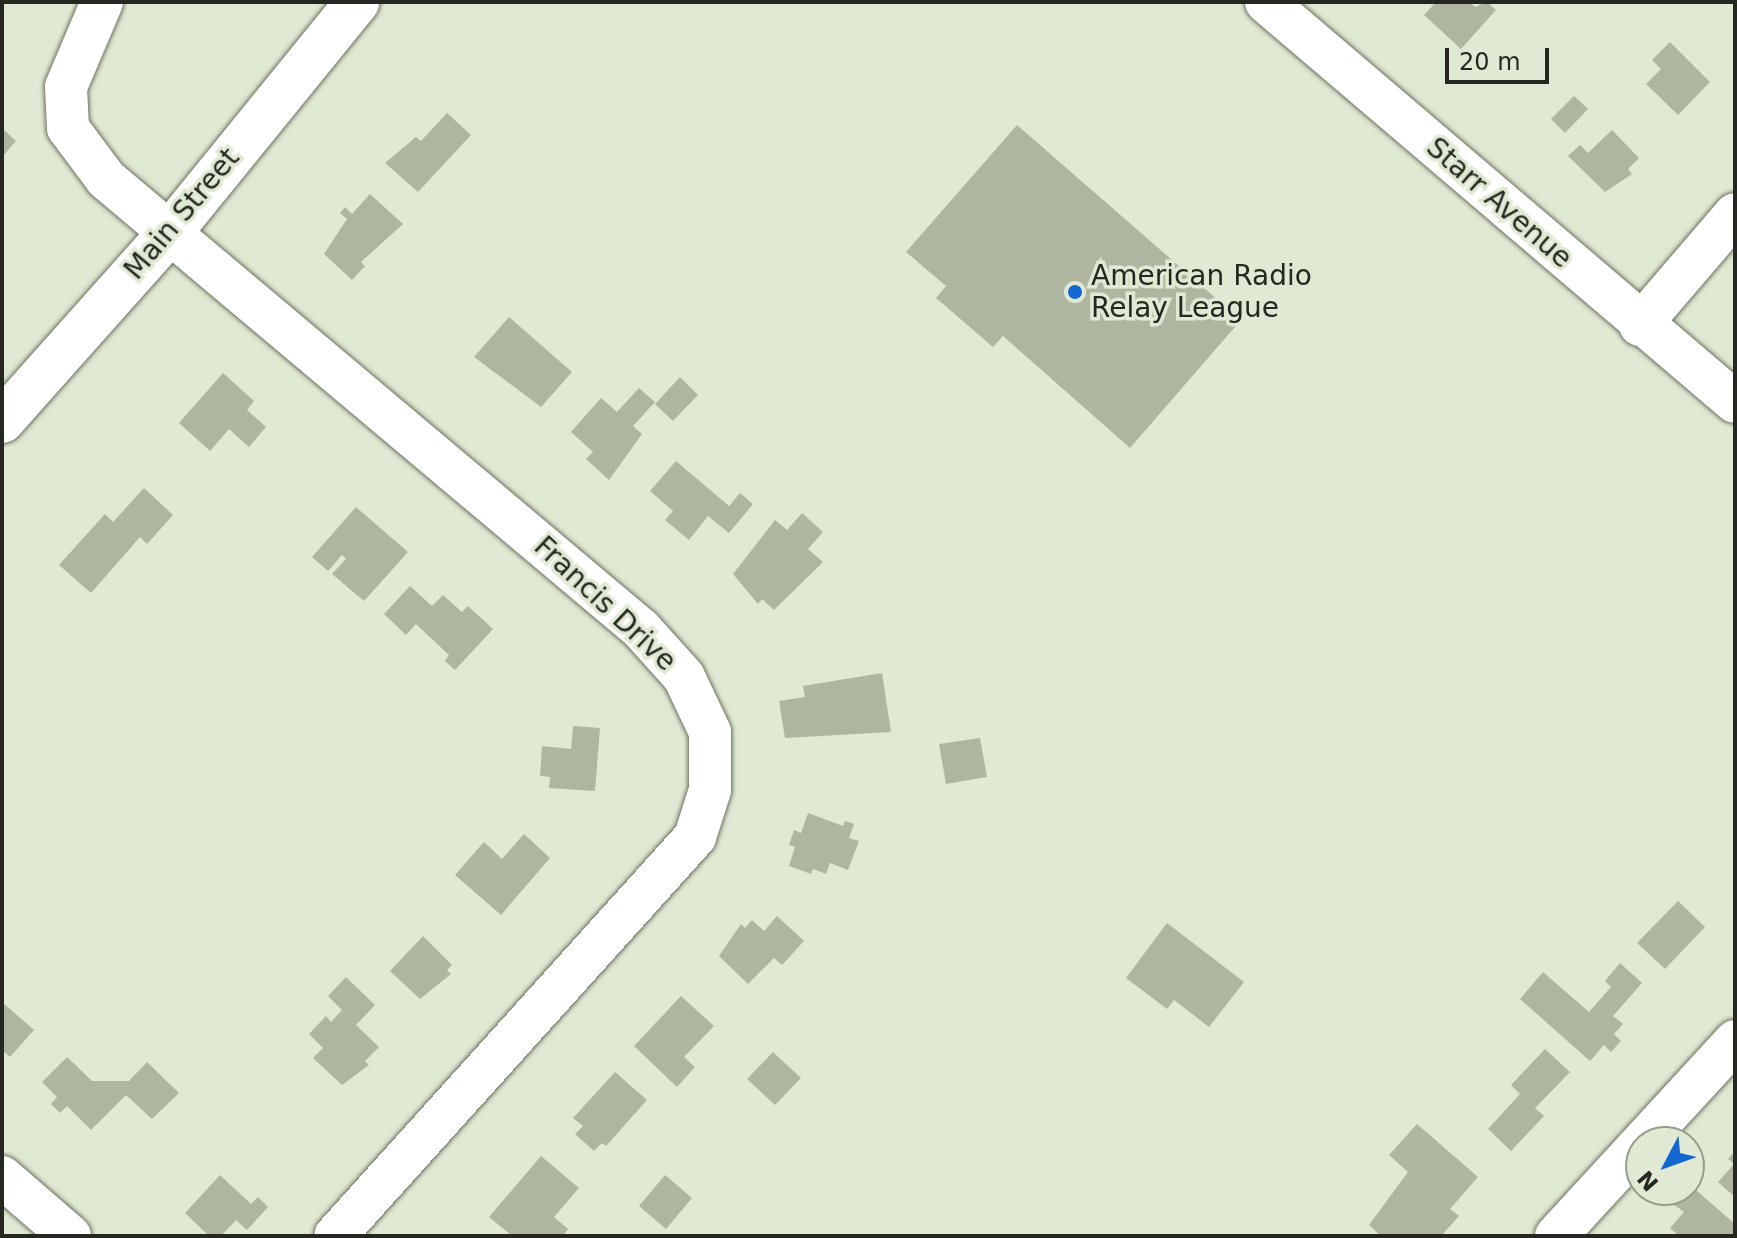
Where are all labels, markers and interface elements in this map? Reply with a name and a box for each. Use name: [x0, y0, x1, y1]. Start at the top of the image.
scale bar: [1449, 32, 1553, 82]
text: 20 m: [1459, 48, 1521, 76]
street label: Starr Avenue: [1420, 131, 1578, 275]
street label: Main Street: [117, 142, 247, 286]
place label: American Radio Relay League: [1091, 259, 1312, 325]
marker: American Radio Relay League: [1066, 283, 1084, 301]
street label: Francis Drive: [527, 530, 683, 678]
north arrow: [1625, 1126, 1705, 1206]
text: N: [1633, 1166, 1664, 1196]

